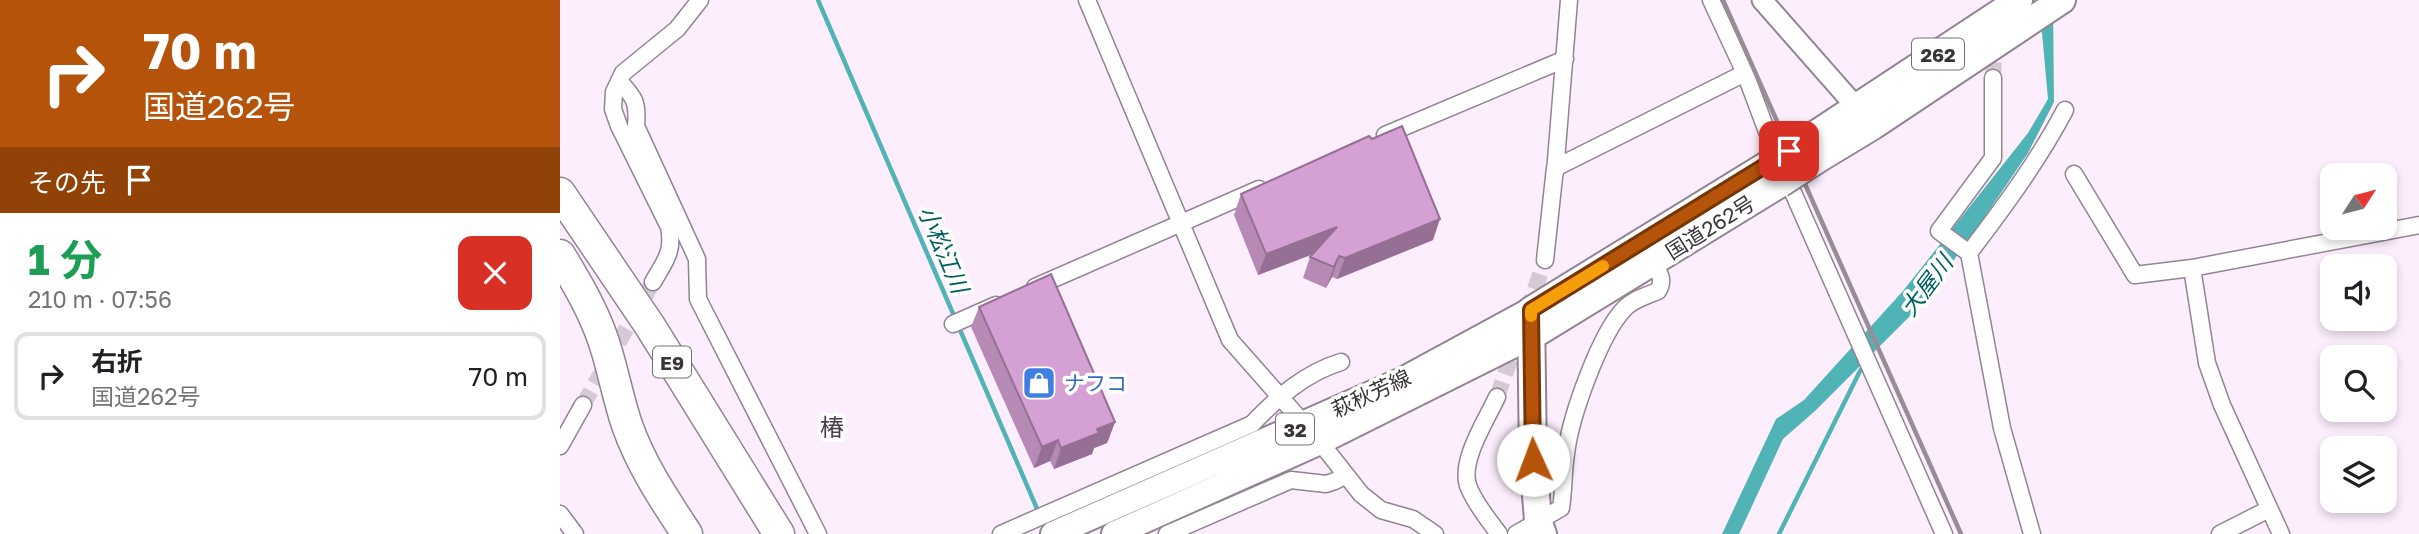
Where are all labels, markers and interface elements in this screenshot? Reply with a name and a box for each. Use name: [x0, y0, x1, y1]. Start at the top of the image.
text: 70 m: [143, 21, 257, 80]
icon: right: [28, 28, 119, 119]
road number: 262: [1912, 38, 1964, 70]
text: 国道262号: [143, 87, 295, 125]
pin: [1759, 121, 1819, 181]
icon: arrive: [1770, 132, 1808, 170]
icon: arrive: [120, 161, 158, 199]
north arrow: [2320, 163, 2398, 240]
map controls: [2320, 163, 2397, 513]
text: その先: [28, 167, 106, 198]
street label: 国道262号: [1661, 189, 1759, 265]
water label: 小松江川: [913, 201, 976, 300]
text: 1 分: [28, 234, 102, 284]
button: close: [458, 236, 532, 310]
water label: 大屋川: [1894, 247, 1960, 321]
button: sound: [2320, 254, 2397, 331]
text: 210 m · 07:56: [28, 285, 172, 313]
button: search: [2320, 345, 2397, 422]
text: 右折: [91, 346, 143, 377]
road number: E9: [653, 346, 691, 378]
icon: right: [32, 357, 70, 395]
text: 70 m: [469, 361, 528, 392]
street label: 萩秋芳線: [1327, 363, 1415, 423]
shop icon: ナフコ: [1020, 364, 1058, 402]
place label: ナフコ: [1064, 370, 1127, 396]
text: 国道262号: [91, 382, 201, 410]
district label: 椿: [820, 412, 844, 441]
road number: 32: [1276, 414, 1314, 444]
position arrow: [1496, 423, 1570, 497]
button: layers: [2320, 436, 2397, 513]

